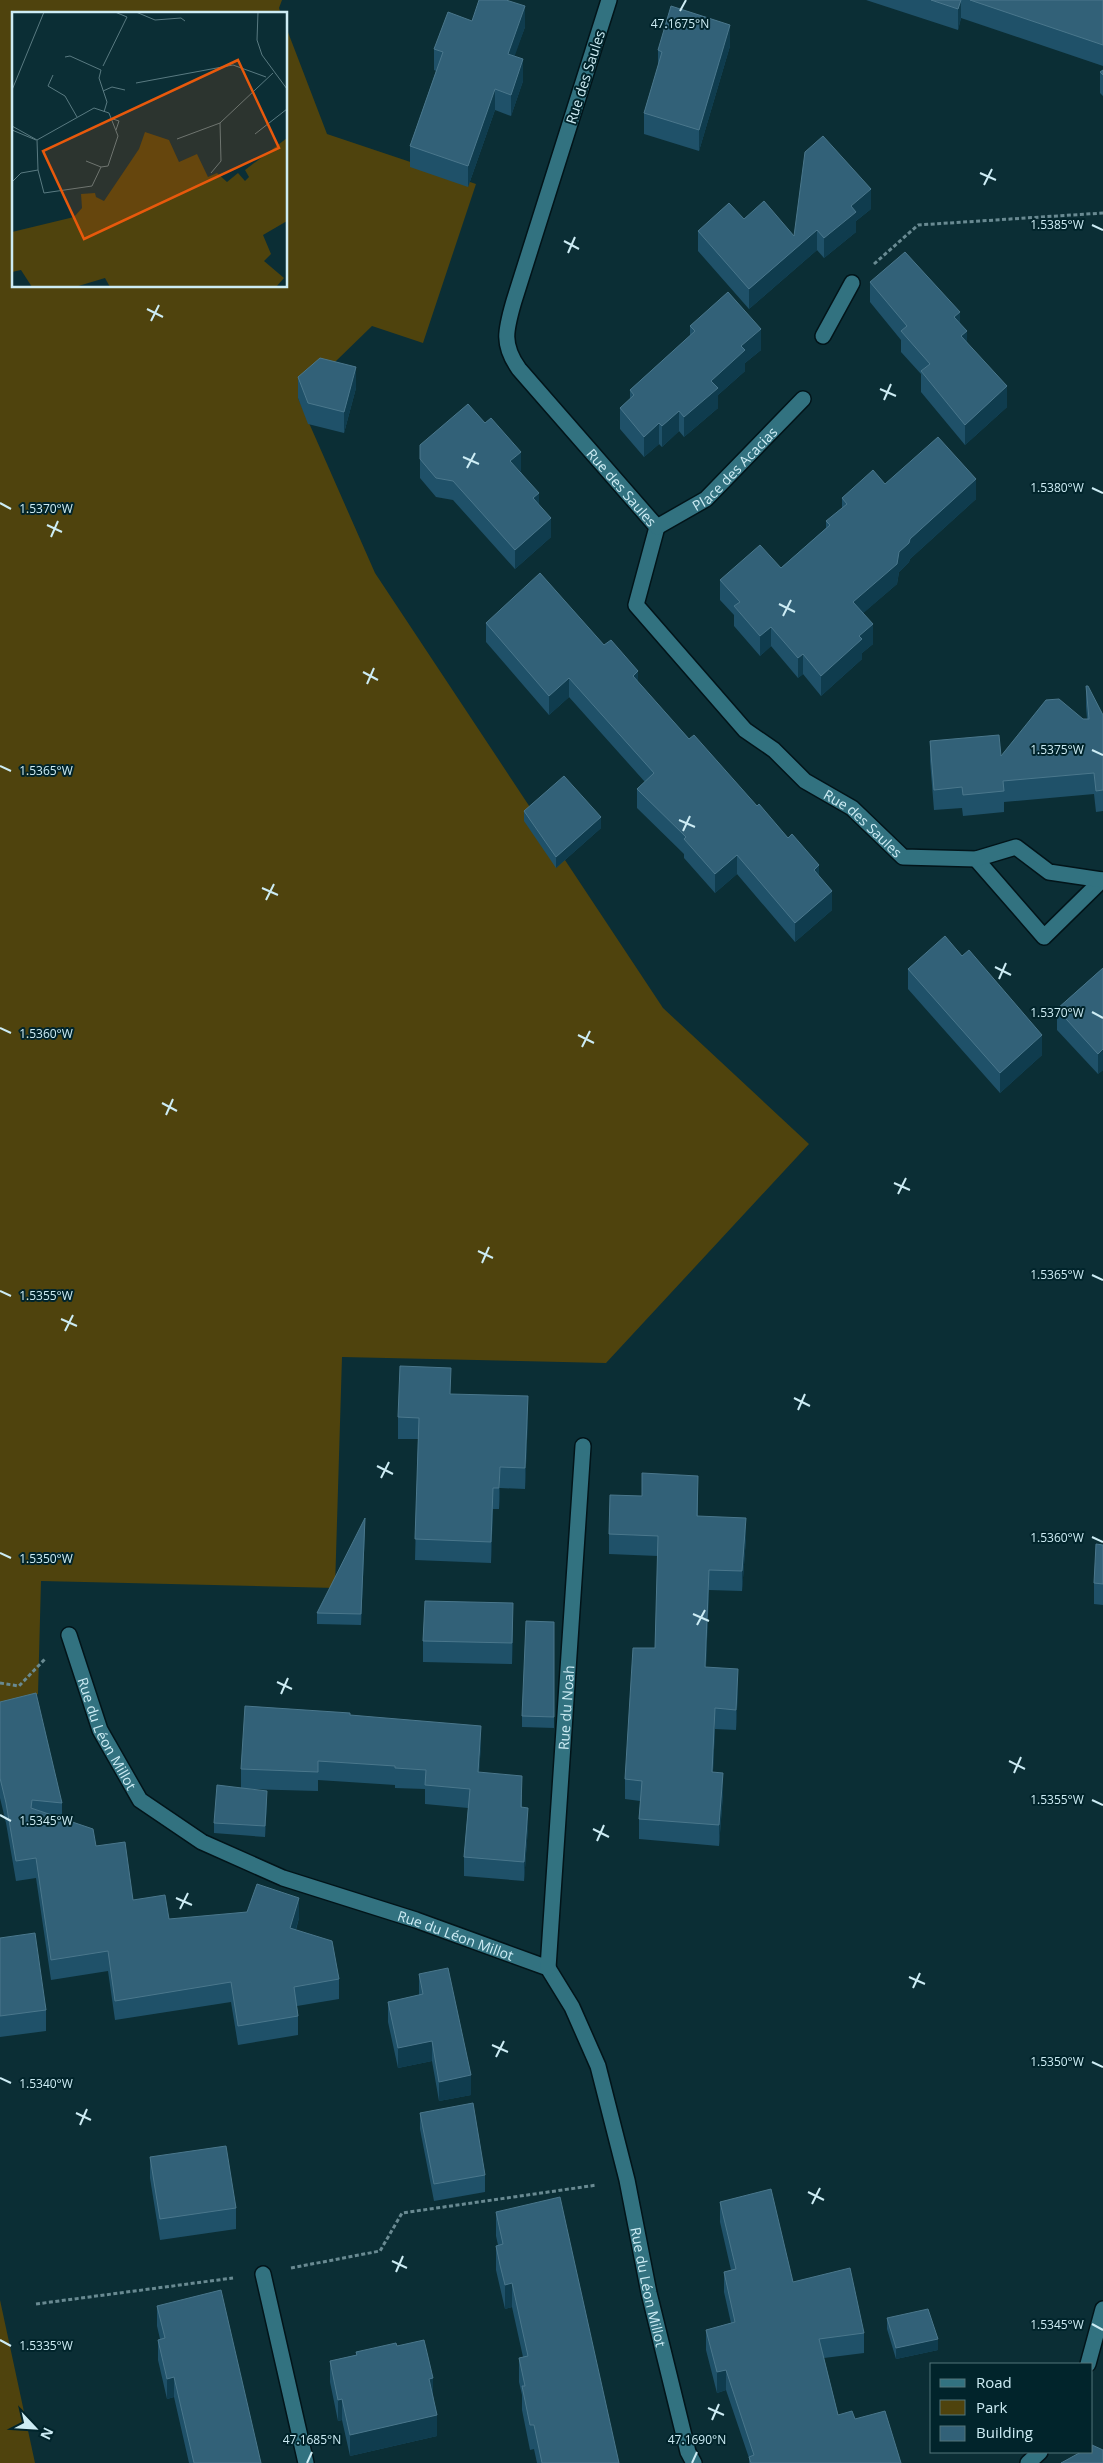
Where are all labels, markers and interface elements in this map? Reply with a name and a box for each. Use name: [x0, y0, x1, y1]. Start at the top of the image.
inset map: [12, 12, 288, 288]
text: 47.1675°N: [651, 15, 709, 32]
street label: Rue des Saules: [561, 27, 609, 126]
text: 1.5385°W: [1030, 216, 1084, 233]
street label: Place des Acacias: [688, 422, 781, 515]
street label: Rue des Saules: [583, 444, 662, 530]
text: 1.5380°W: [1030, 479, 1084, 496]
text: 1.5370°W: [19, 500, 73, 517]
text: 1.5375°W: [1030, 741, 1084, 758]
text: 1.5365°W: [19, 762, 73, 779]
street label: Rue des Saules: [821, 784, 907, 861]
text: 1.5370°W: [1030, 1004, 1084, 1021]
text: 1.5360°W: [19, 1025, 73, 1042]
text: 1.5365°W: [1030, 1266, 1084, 1283]
text: 1.5355°W: [19, 1287, 73, 1304]
text: 1.5360°W: [1030, 1529, 1084, 1546]
text: 1.5350°W: [19, 1550, 73, 1567]
street label: Rue du Noah: [553, 1665, 578, 1751]
street label: Rue du Léon Millot: [74, 1675, 142, 1793]
text: 1.5355°W: [1030, 1791, 1084, 1808]
text: 1.5345°W: [19, 1812, 73, 1829]
street label: Rue du Léon Millot: [395, 1905, 516, 1964]
text: 1.5350°W: [1030, 2053, 1084, 2070]
text: 1.5340°W: [19, 2075, 73, 2092]
street label: Rue du Léon Millot: [627, 2225, 671, 2349]
text: 1.5345°W: [1030, 2316, 1084, 2333]
text: 1.5335°W: [19, 2337, 73, 2354]
legend: [930, 2363, 1093, 2453]
text: Road: [976, 2372, 1012, 2392]
text: Park: [976, 2397, 1007, 2417]
north arrow: [10, 2403, 60, 2453]
text: Building: [976, 2422, 1033, 2442]
text: N: [36, 2425, 58, 2443]
text: 47.1685°N: [283, 2431, 341, 2448]
text: 47.1690°N: [668, 2431, 726, 2448]

